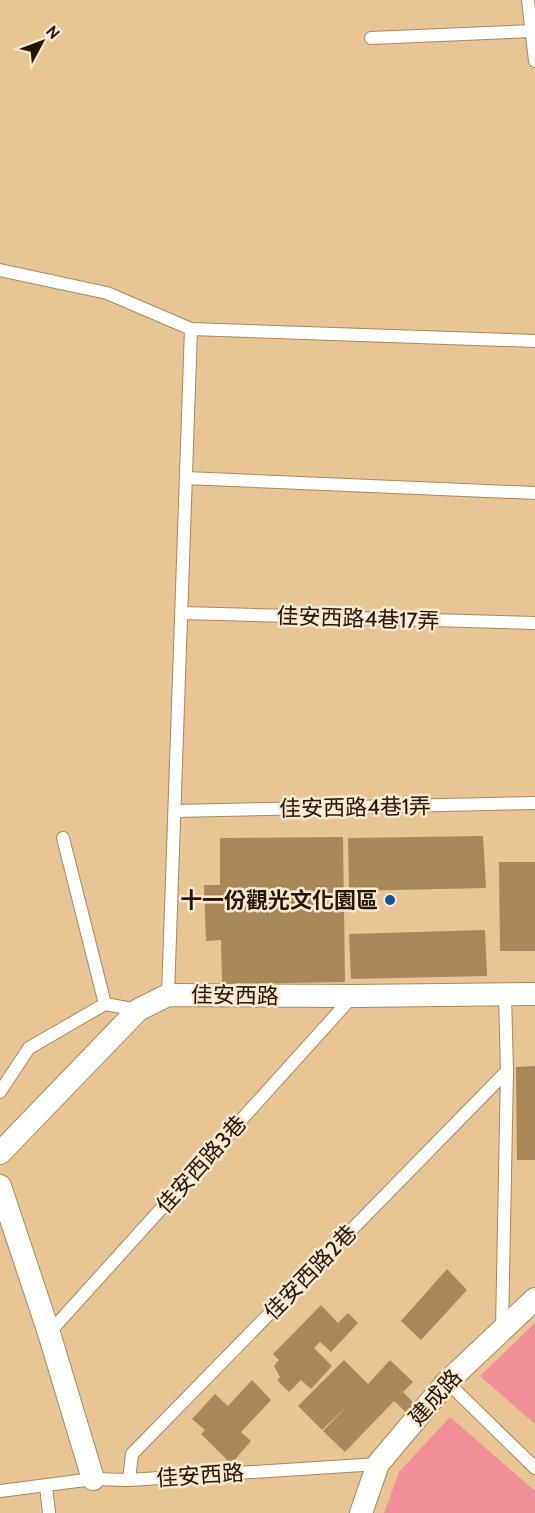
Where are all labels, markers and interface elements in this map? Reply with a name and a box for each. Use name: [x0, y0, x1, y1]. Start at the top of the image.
north arrow: [12, 12, 72, 72]
text: N: [42, 22, 64, 43]
street label: 佳安西路4巷17弄: [276, 602, 440, 635]
street label: 佳安西路4巷1弄: [279, 793, 431, 822]
place label: 十一份觀光文化園區: [180, 887, 378, 914]
marker: 十一份觀光文化園區: [383, 893, 397, 907]
street label: 佳安西路: [191, 981, 279, 1010]
street label: 佳安西路3巷: [151, 1110, 252, 1219]
street label: 佳安西路2巷: [258, 1219, 362, 1325]
street label: 建成路: [403, 1364, 467, 1431]
street label: 佳安西路: [155, 1459, 245, 1492]

